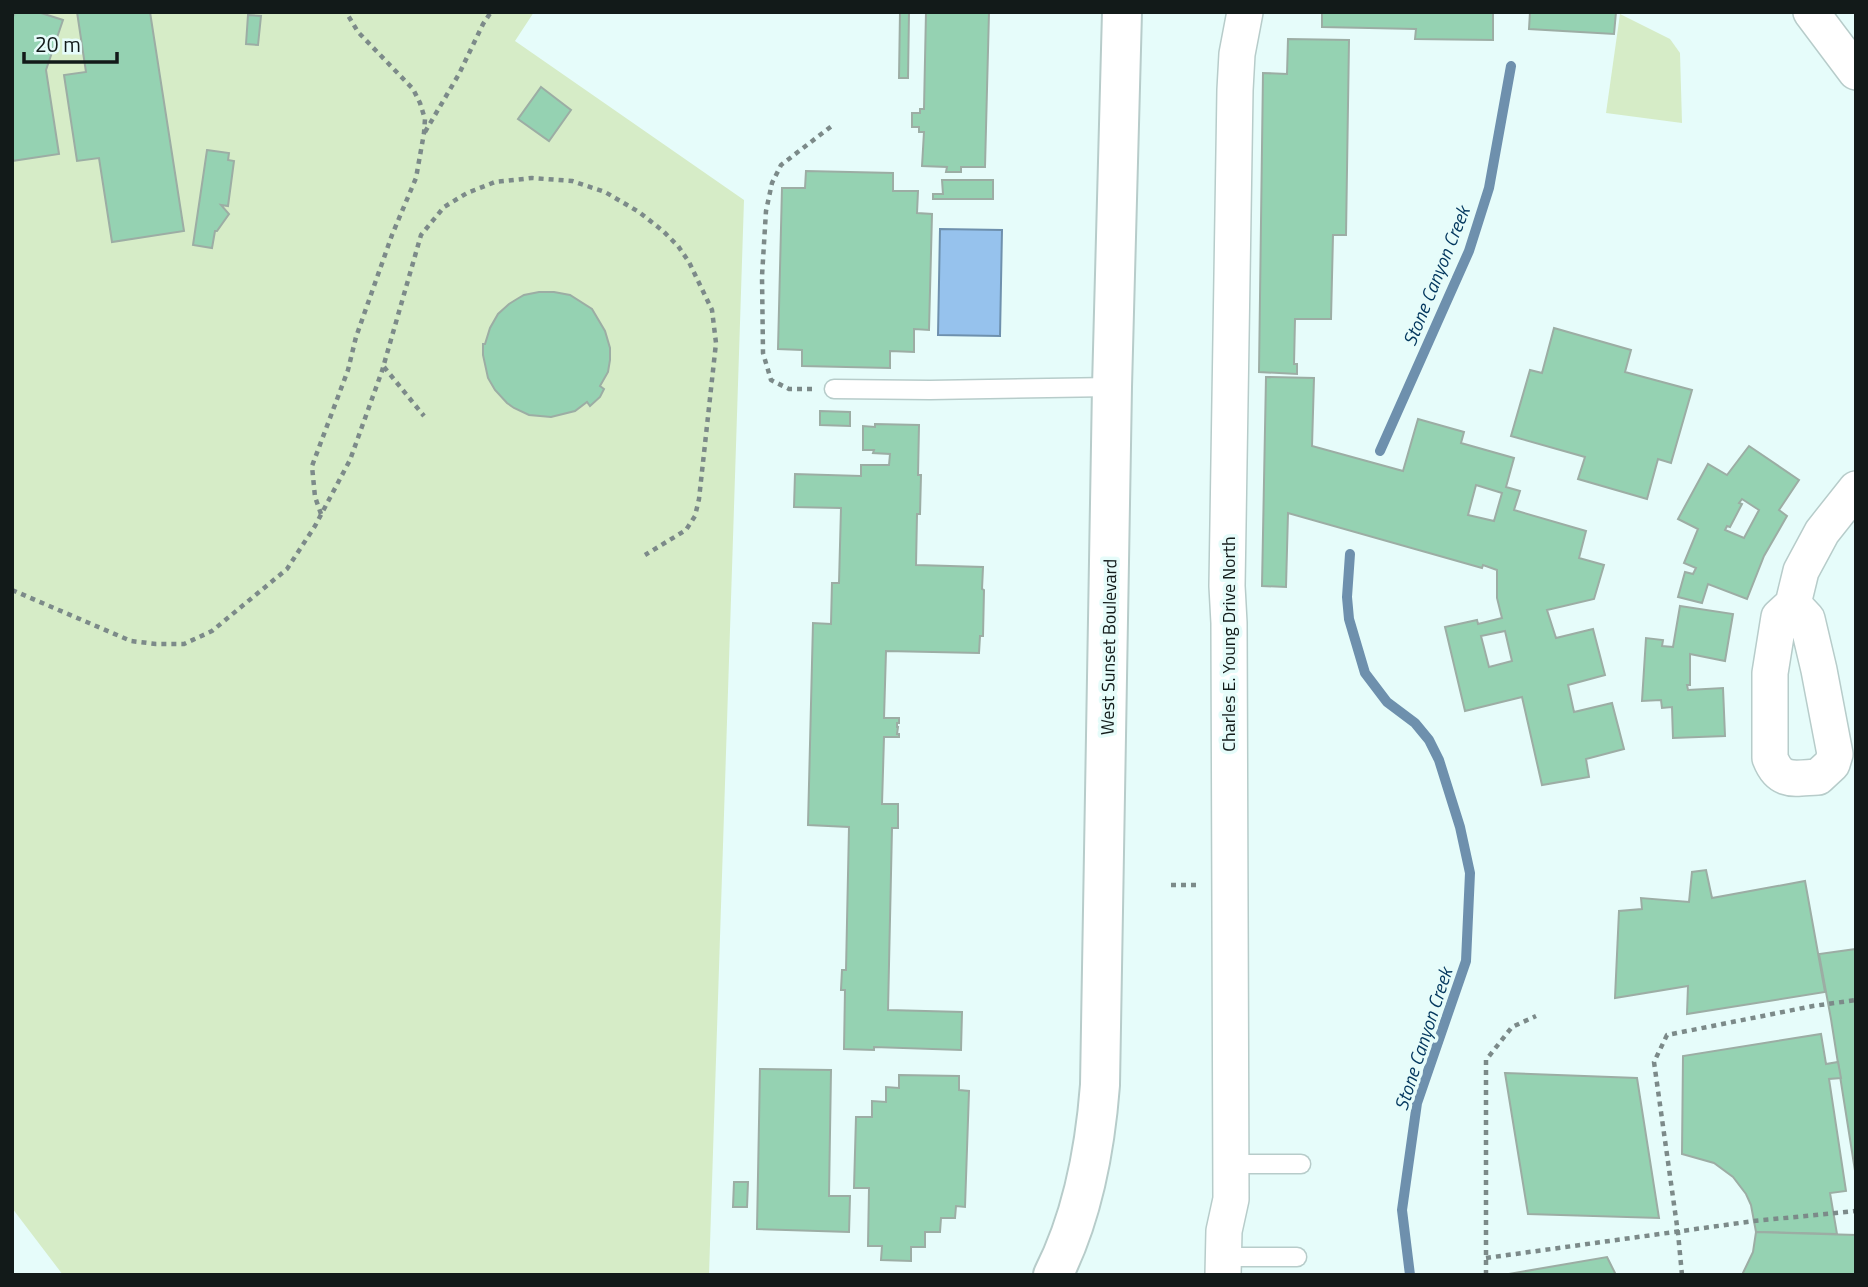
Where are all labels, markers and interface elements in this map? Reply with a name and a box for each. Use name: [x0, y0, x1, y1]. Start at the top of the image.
scale bar: [24, 21, 117, 65]
text: 20 m: [35, 28, 81, 60]
water label: Stone Canyon Creek: [1394, 199, 1478, 350]
street label: Charles E. Young Drive North: [1215, 536, 1242, 752]
street label: West Sunset Boulevard: [1093, 559, 1124, 735]
water label: Stone Canyon Creek: [1386, 961, 1460, 1114]

